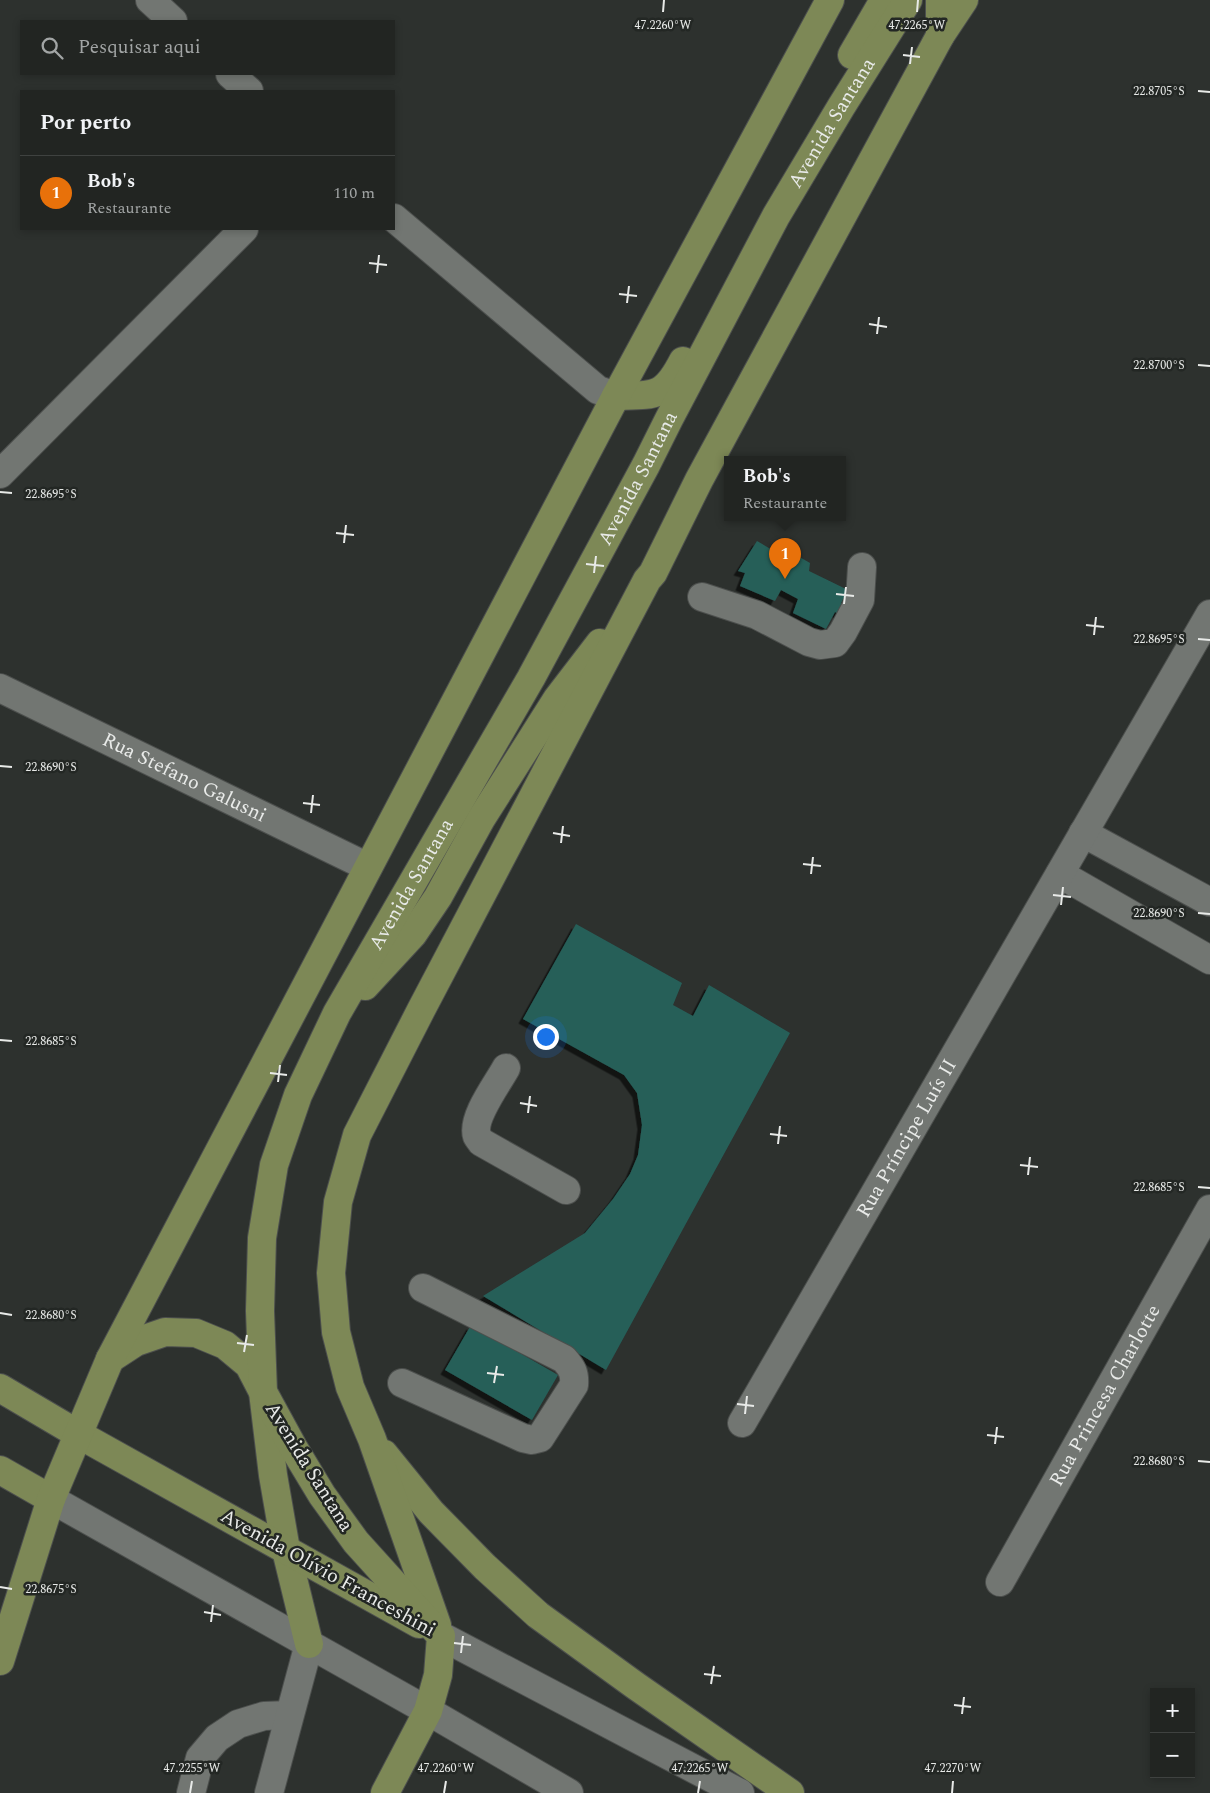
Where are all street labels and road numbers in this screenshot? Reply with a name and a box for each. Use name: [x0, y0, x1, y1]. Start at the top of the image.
street label: Avenida Santana: [781, 52, 883, 194]
street label: Avenida Santana: [590, 406, 686, 551]
street label: Rua Stefano Galusni: [97, 725, 272, 830]
street label: Avenida Santana: [361, 813, 462, 956]
street label: Rua Príncipe Luís II: [849, 1053, 965, 1223]
street label: Rua Princesa Charlotte: [1042, 1299, 1168, 1492]
street label: Avenida Santana: [257, 1396, 361, 1538]
street label: Avenida Olívio Franceshini: [215, 1501, 441, 1645]

